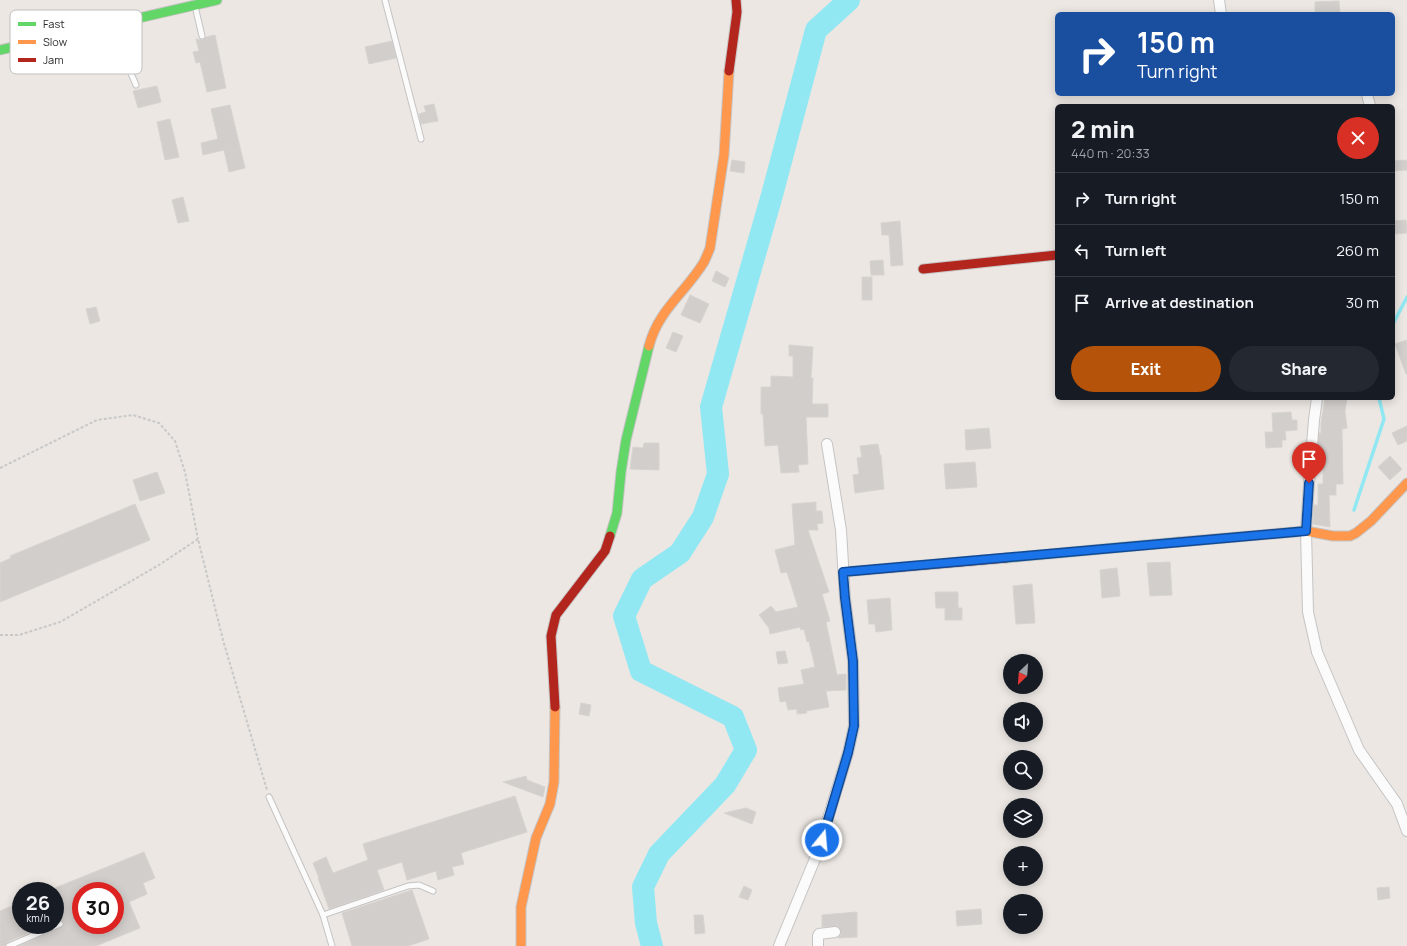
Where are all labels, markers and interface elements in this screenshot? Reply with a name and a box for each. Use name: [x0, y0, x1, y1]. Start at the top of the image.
legend: [10, 10, 142, 74]
text: Fast: [43, 16, 65, 31]
text: 150 m: [1137, 23, 1215, 61]
icon: right: [1071, 28, 1123, 80]
text: Slow: [43, 34, 68, 49]
text: Jam: [43, 52, 64, 67]
text: Turn right: [1137, 59, 1218, 83]
text: 2 min: [1071, 112, 1135, 145]
button: close: [1337, 117, 1379, 159]
text: 440 m · 20:33: [1071, 144, 1150, 162]
icon: right: [1071, 188, 1093, 210]
text: Turn right: [1105, 188, 1176, 209]
text: 150 m: [1340, 188, 1379, 209]
icon: left: [1071, 240, 1093, 262]
text: Turn left: [1105, 240, 1167, 261]
text: 260 m: [1336, 240, 1379, 261]
icon: arrive: [1071, 292, 1093, 314]
text: Arrive at destination: [1105, 292, 1254, 313]
text: 30 m: [1346, 292, 1379, 313]
button: Exit: [1071, 346, 1221, 392]
button: Share: [1229, 346, 1379, 392]
pin: [1292, 442, 1326, 483]
icon: arrive: [1298, 448, 1320, 470]
north arrow: [1003, 654, 1043, 694]
map controls: [1003, 654, 1043, 934]
button: sound: [1003, 702, 1043, 742]
button: search: [1003, 750, 1043, 790]
button: layers: [1003, 798, 1043, 838]
position arrow: [801, 819, 843, 861]
button: +: [1003, 846, 1043, 886]
speed limit sign: 30: [72, 882, 124, 934]
text: 26: [26, 889, 50, 916]
button: −: [1003, 894, 1043, 934]
text: km/h: [26, 911, 50, 925]

